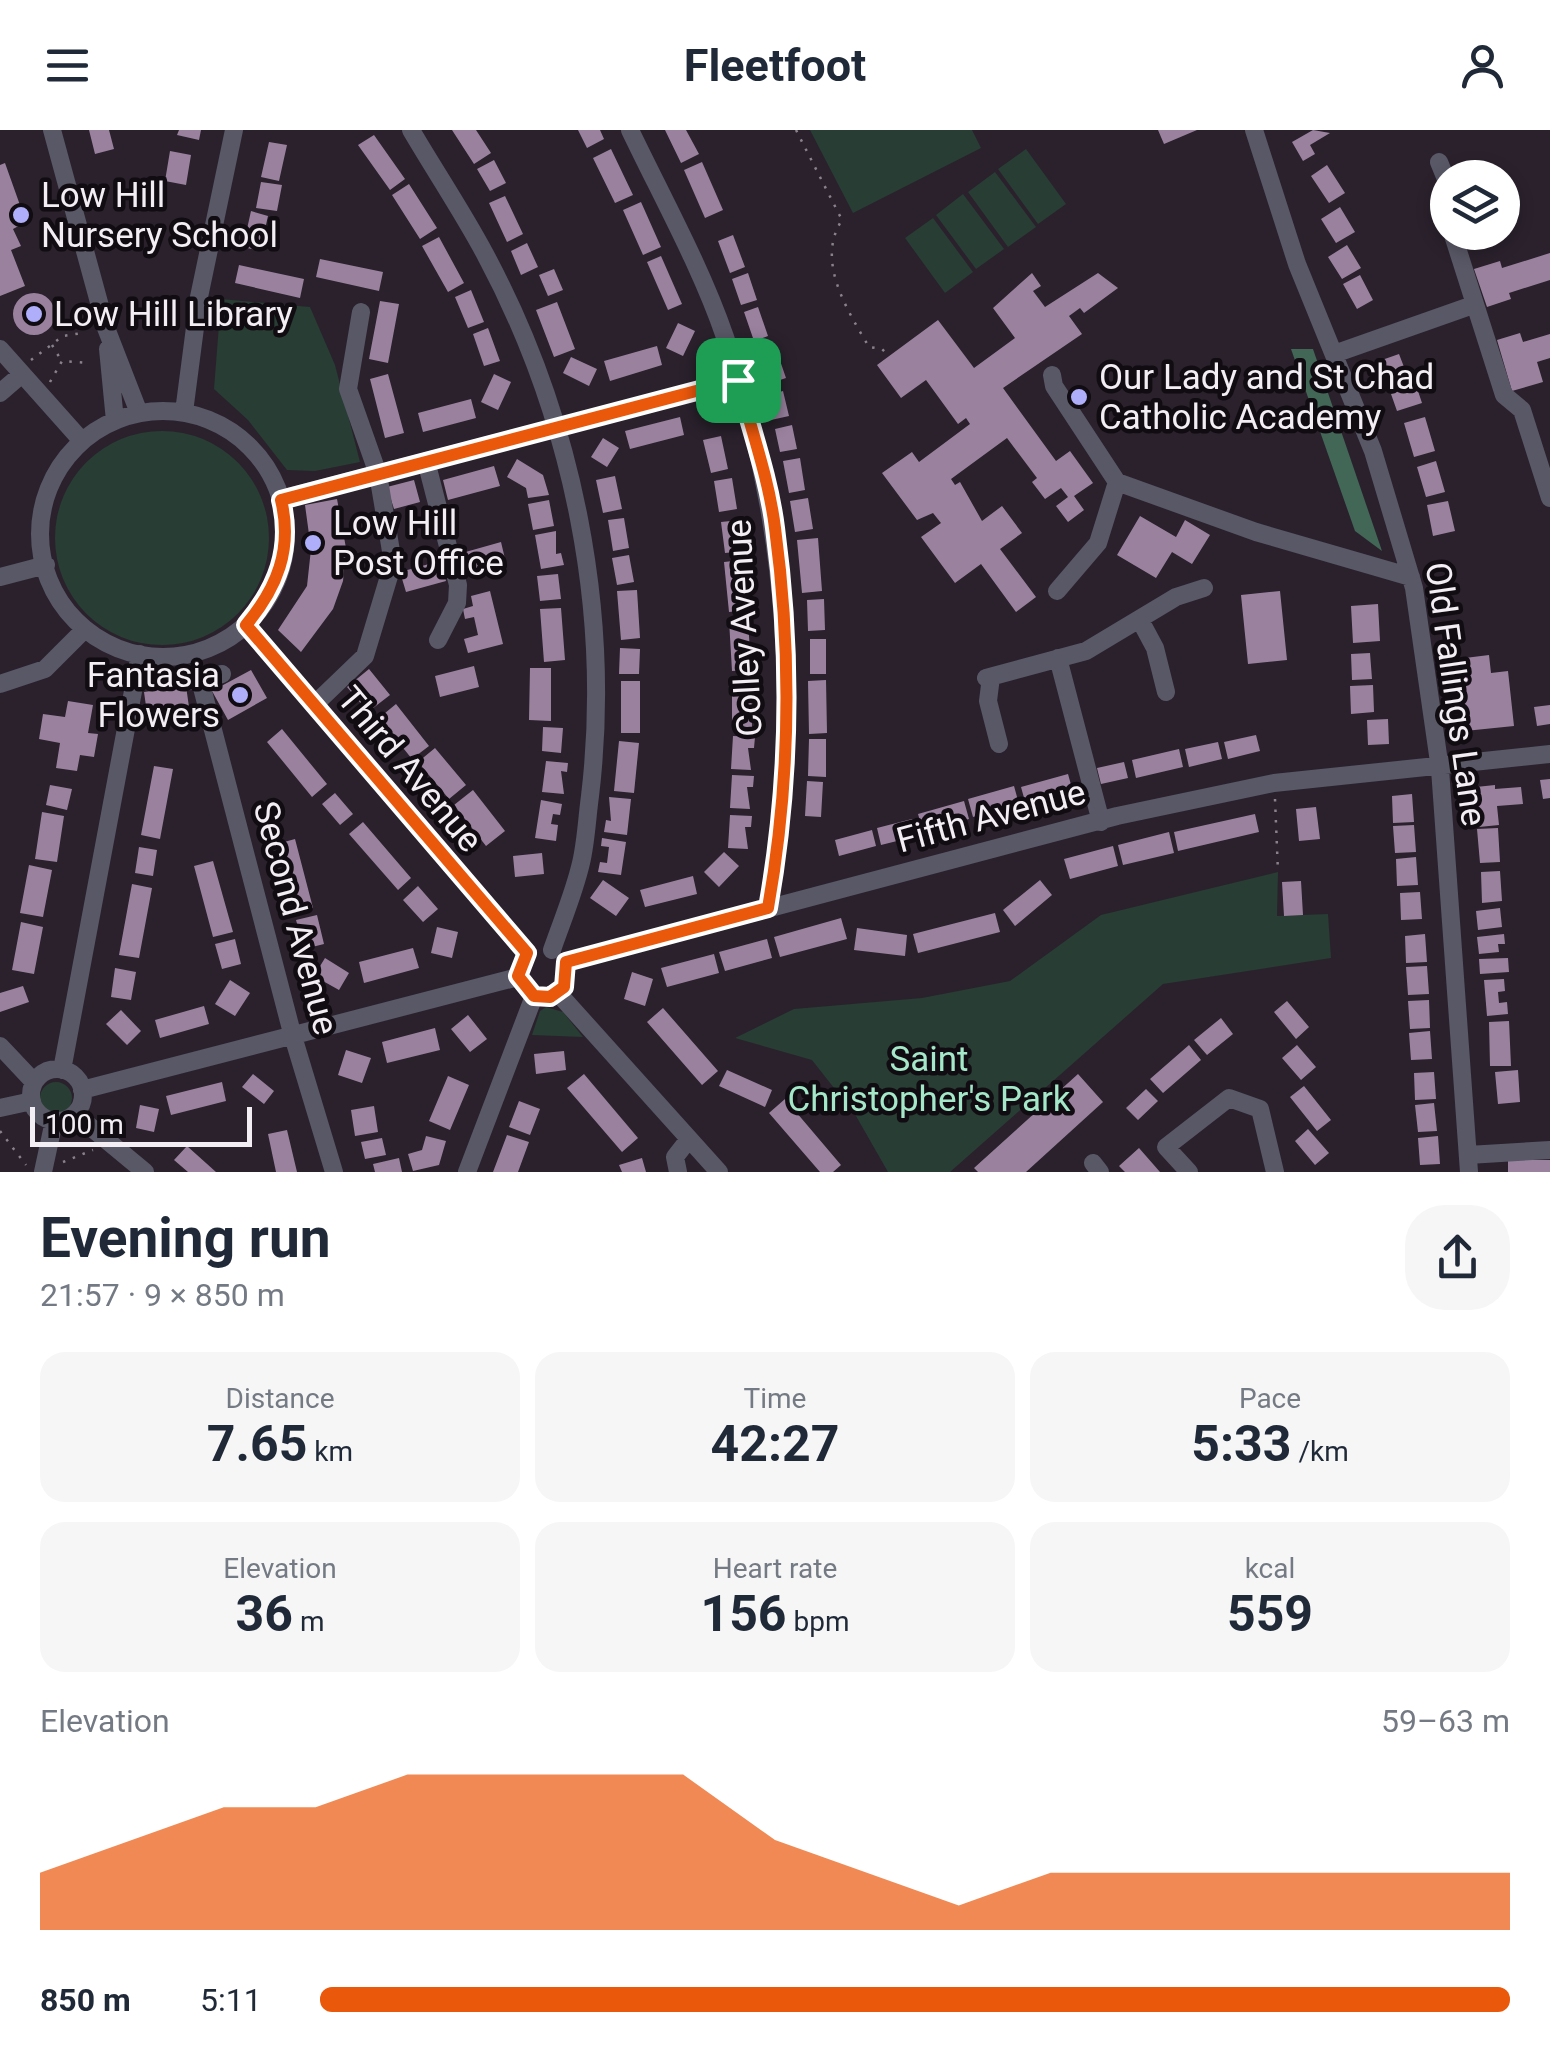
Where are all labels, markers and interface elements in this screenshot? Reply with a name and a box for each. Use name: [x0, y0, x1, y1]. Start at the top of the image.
icon: menu: [40, 38, 95, 93]
icon: person: [1455, 38, 1510, 93]
text: Fleetfoot: [684, 39, 866, 92]
map controls: [1430, 160, 1520, 250]
button: layers: [1430, 160, 1520, 250]
place label: Low Hill Nursery School: [41, 175, 278, 256]
marker: Low Hill Nursery School: [10, 204, 32, 226]
place label: Low Hill Library: [54, 294, 293, 335]
marker: Low Hill Library: [23, 303, 45, 325]
pin: [696, 338, 781, 423]
icon: arrive: [711, 353, 766, 408]
place label: Our Lady and St Chad Catholic Academy: [1099, 357, 1434, 438]
marker: Our Lady and St Chad Catholic Academy: [1068, 386, 1090, 408]
place label: Low Hill Post Office: [333, 503, 504, 584]
street label: Colley Avenue: [718, 518, 771, 738]
marker: Low Hill Post Office: [302, 532, 324, 554]
street label: Old Fallings Lane: [1417, 560, 1494, 829]
place label: Fantasia Flowers: [87, 655, 220, 736]
street label: Third Avenue: [329, 678, 491, 860]
marker: Fantasia Flowers: [229, 684, 251, 706]
street label: Fifth Avenue: [892, 772, 1090, 861]
street label: Second Avenue: [245, 797, 346, 1039]
park label: Saint Christopher's Park: [787, 1039, 1071, 1120]
scale bar: [30, 1102, 252, 1146]
text: 100 m: [45, 1108, 124, 1141]
button: share: [1405, 1205, 1510, 1310]
text: Evening run: [40, 1206, 331, 1270]
text: 21:57 · 9 × 850 m: [40, 1276, 285, 1314]
text: Distance: [226, 1382, 335, 1415]
text: Time: [744, 1382, 806, 1415]
text: Pace: [1239, 1382, 1301, 1415]
text: 7.65: [207, 1415, 307, 1473]
text: 42:27: [711, 1415, 839, 1473]
text: 5:33: [1191, 1415, 1291, 1473]
text: km: [307, 1435, 353, 1468]
text: /km: [1291, 1435, 1349, 1468]
text: Elevation: [223, 1552, 337, 1585]
text: Heart rate: [713, 1552, 837, 1585]
text: kcal: [1245, 1552, 1295, 1585]
text: 36: [236, 1585, 293, 1643]
text: 156: [700, 1585, 787, 1643]
text: 559: [1227, 1585, 1313, 1643]
text: m: [293, 1605, 324, 1638]
text: bpm: [787, 1605, 850, 1638]
text: Elevation: [40, 1702, 170, 1740]
text: 59–63 m: [1381, 1702, 1510, 1740]
text: 850 m: [40, 1981, 131, 2019]
text: 5:11: [200, 1981, 262, 2019]

